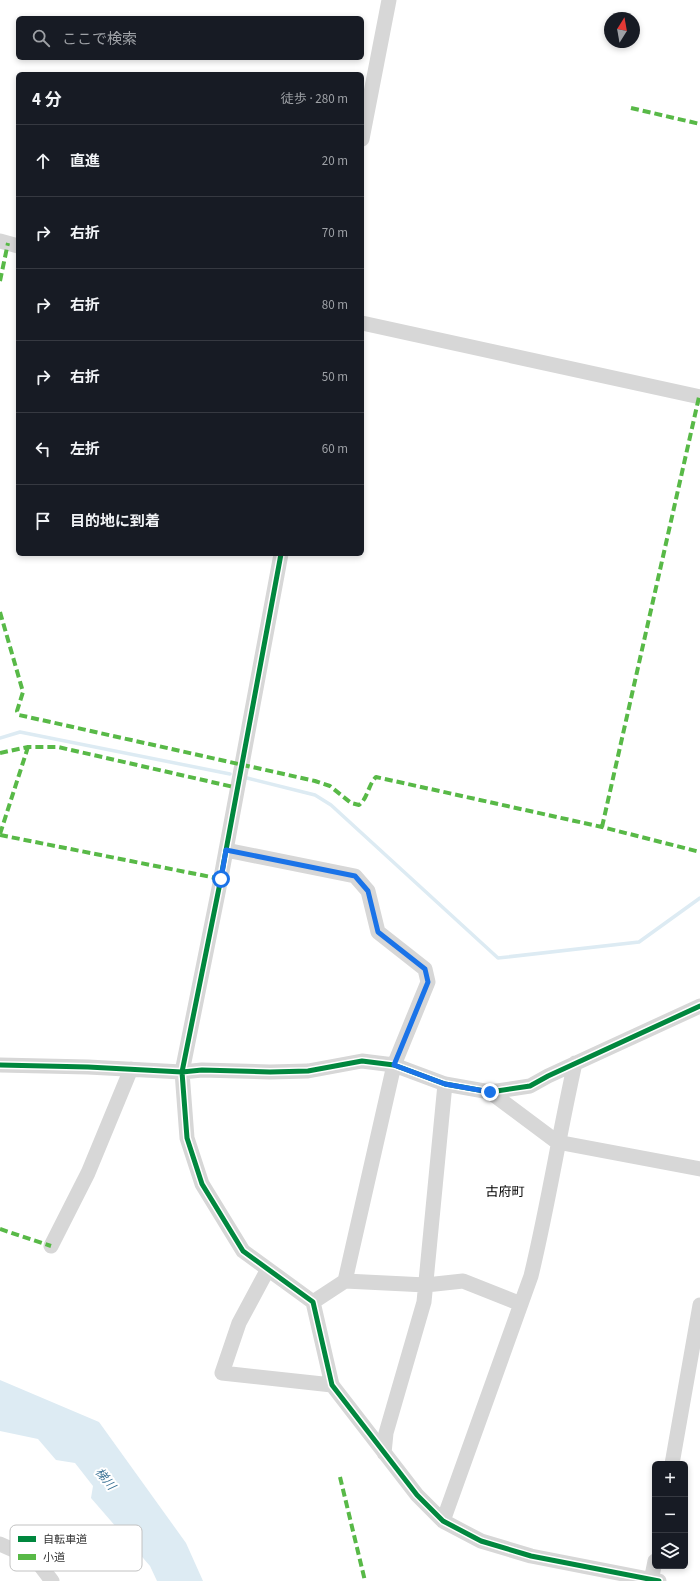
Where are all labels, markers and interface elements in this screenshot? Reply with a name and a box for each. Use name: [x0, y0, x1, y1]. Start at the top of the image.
north arrow: [604, 12, 640, 48]
search box: [16, 16, 364, 60]
icon: search: [30, 27, 52, 49]
text: ここで検索: [62, 29, 137, 50]
text: 4 分: [32, 88, 61, 112]
text: 徒歩 · 280 m: [281, 90, 348, 108]
icon: ahead: [32, 150, 54, 172]
text: 直進: [70, 151, 100, 172]
text: 20 m: [322, 152, 348, 170]
icon: right: [32, 222, 54, 244]
text: 右折: [70, 223, 100, 244]
text: 70 m: [322, 224, 348, 242]
icon: right: [32, 294, 54, 316]
text: 右折: [70, 295, 100, 316]
text: 80 m: [322, 296, 348, 314]
icon: right: [32, 366, 54, 388]
text: 右折: [70, 367, 100, 388]
text: 50 m: [322, 368, 348, 386]
icon: left: [32, 438, 54, 460]
text: 左折: [70, 439, 100, 460]
text: 60 m: [322, 440, 348, 458]
icon: arrive: [32, 510, 54, 532]
text: 目的地に到着: [70, 511, 160, 532]
route start: [212, 870, 230, 888]
route end: [481, 1083, 499, 1101]
district label: 古府町: [485, 1183, 525, 1201]
map controls: [652, 1461, 688, 1569]
button: +: [652, 1461, 688, 1497]
water label: 梯川: [91, 1464, 120, 1495]
button: −: [652, 1497, 688, 1533]
legend: [10, 1525, 142, 1571]
text: 自転車道: [43, 1532, 87, 1547]
button: layers: [652, 1533, 688, 1569]
text: 小道: [43, 1550, 65, 1565]

